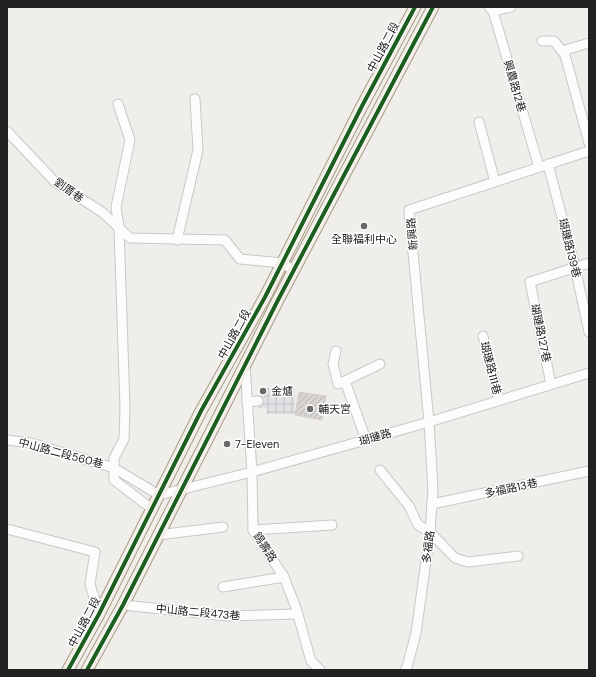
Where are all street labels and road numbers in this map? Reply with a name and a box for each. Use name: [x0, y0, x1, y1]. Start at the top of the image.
street label: 中山路二段: [364, 19, 402, 75]
street label: 興農路12巷: [501, 58, 529, 114]
street label: 劉厝巷: [51, 175, 87, 205]
street label: 新興路: [404, 217, 420, 251]
street label: 瑚璉路139巷: [556, 217, 584, 279]
street label: 瑚璉路127巷: [528, 302, 554, 364]
street label: 中山路二段: [215, 307, 253, 361]
street label: 瑚璉路111巷: [478, 340, 504, 396]
street label: 瑚璉路: [357, 426, 393, 448]
street label: 中山路二段560巷: [17, 435, 105, 471]
street label: 多福路13巷: [483, 476, 539, 500]
street label: 錫壽路: [250, 529, 280, 565]
street label: 多福路: [419, 530, 437, 564]
street label: 中山路二段: [65, 594, 103, 650]
street label: 中山路二段473巷: [155, 601, 241, 623]

